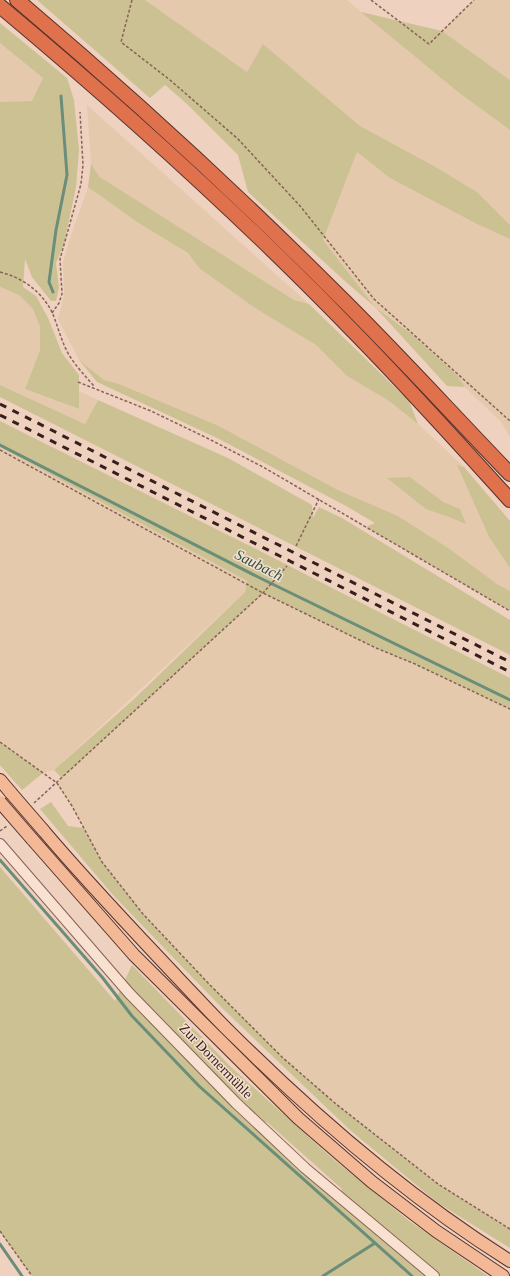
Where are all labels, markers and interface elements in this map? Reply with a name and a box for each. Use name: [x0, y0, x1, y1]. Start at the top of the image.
water label: Saubach: [232, 546, 286, 584]
street label: Zur Dornermühle: [176, 1020, 256, 1102]

